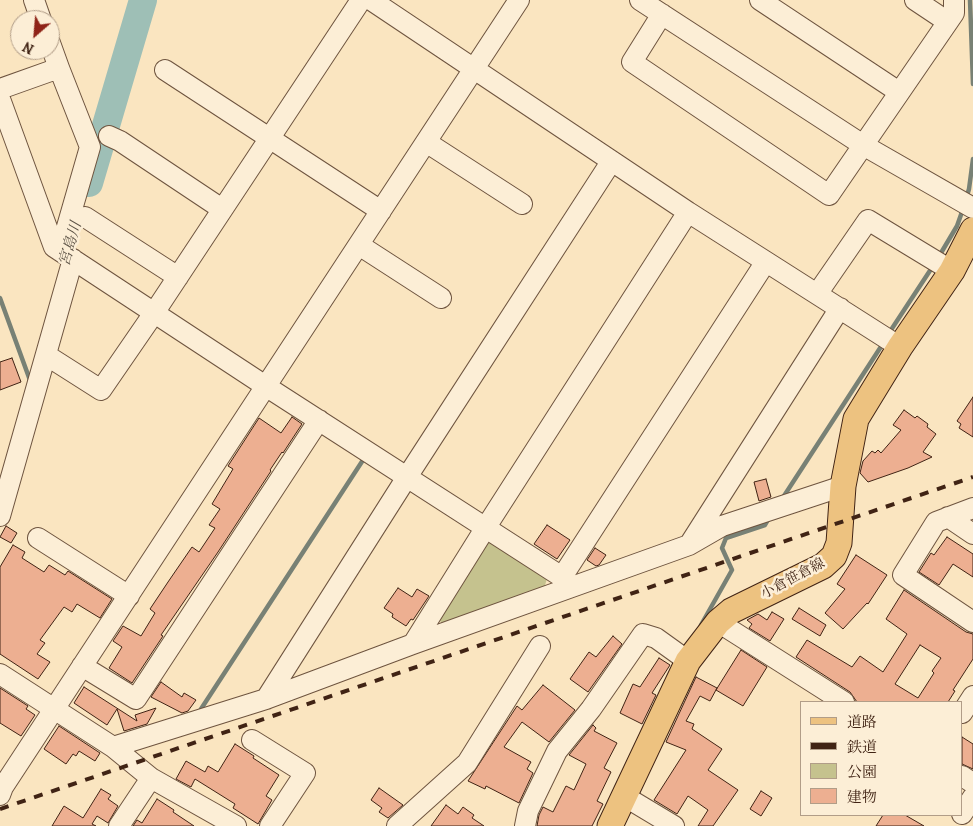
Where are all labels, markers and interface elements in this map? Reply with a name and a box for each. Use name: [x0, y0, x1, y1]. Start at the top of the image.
north arrow: [10, 10, 60, 60]
text: N: [20, 37, 37, 59]
water label: 宮島川: [56, 220, 86, 268]
street label: 小倉笹倉線: [758, 555, 828, 603]
legend: [800, 701, 963, 816]
text: 道路: [847, 712, 877, 732]
text: 鉄道: [847, 737, 877, 757]
text: 公園: [847, 762, 877, 782]
text: 建物: [847, 787, 877, 807]

